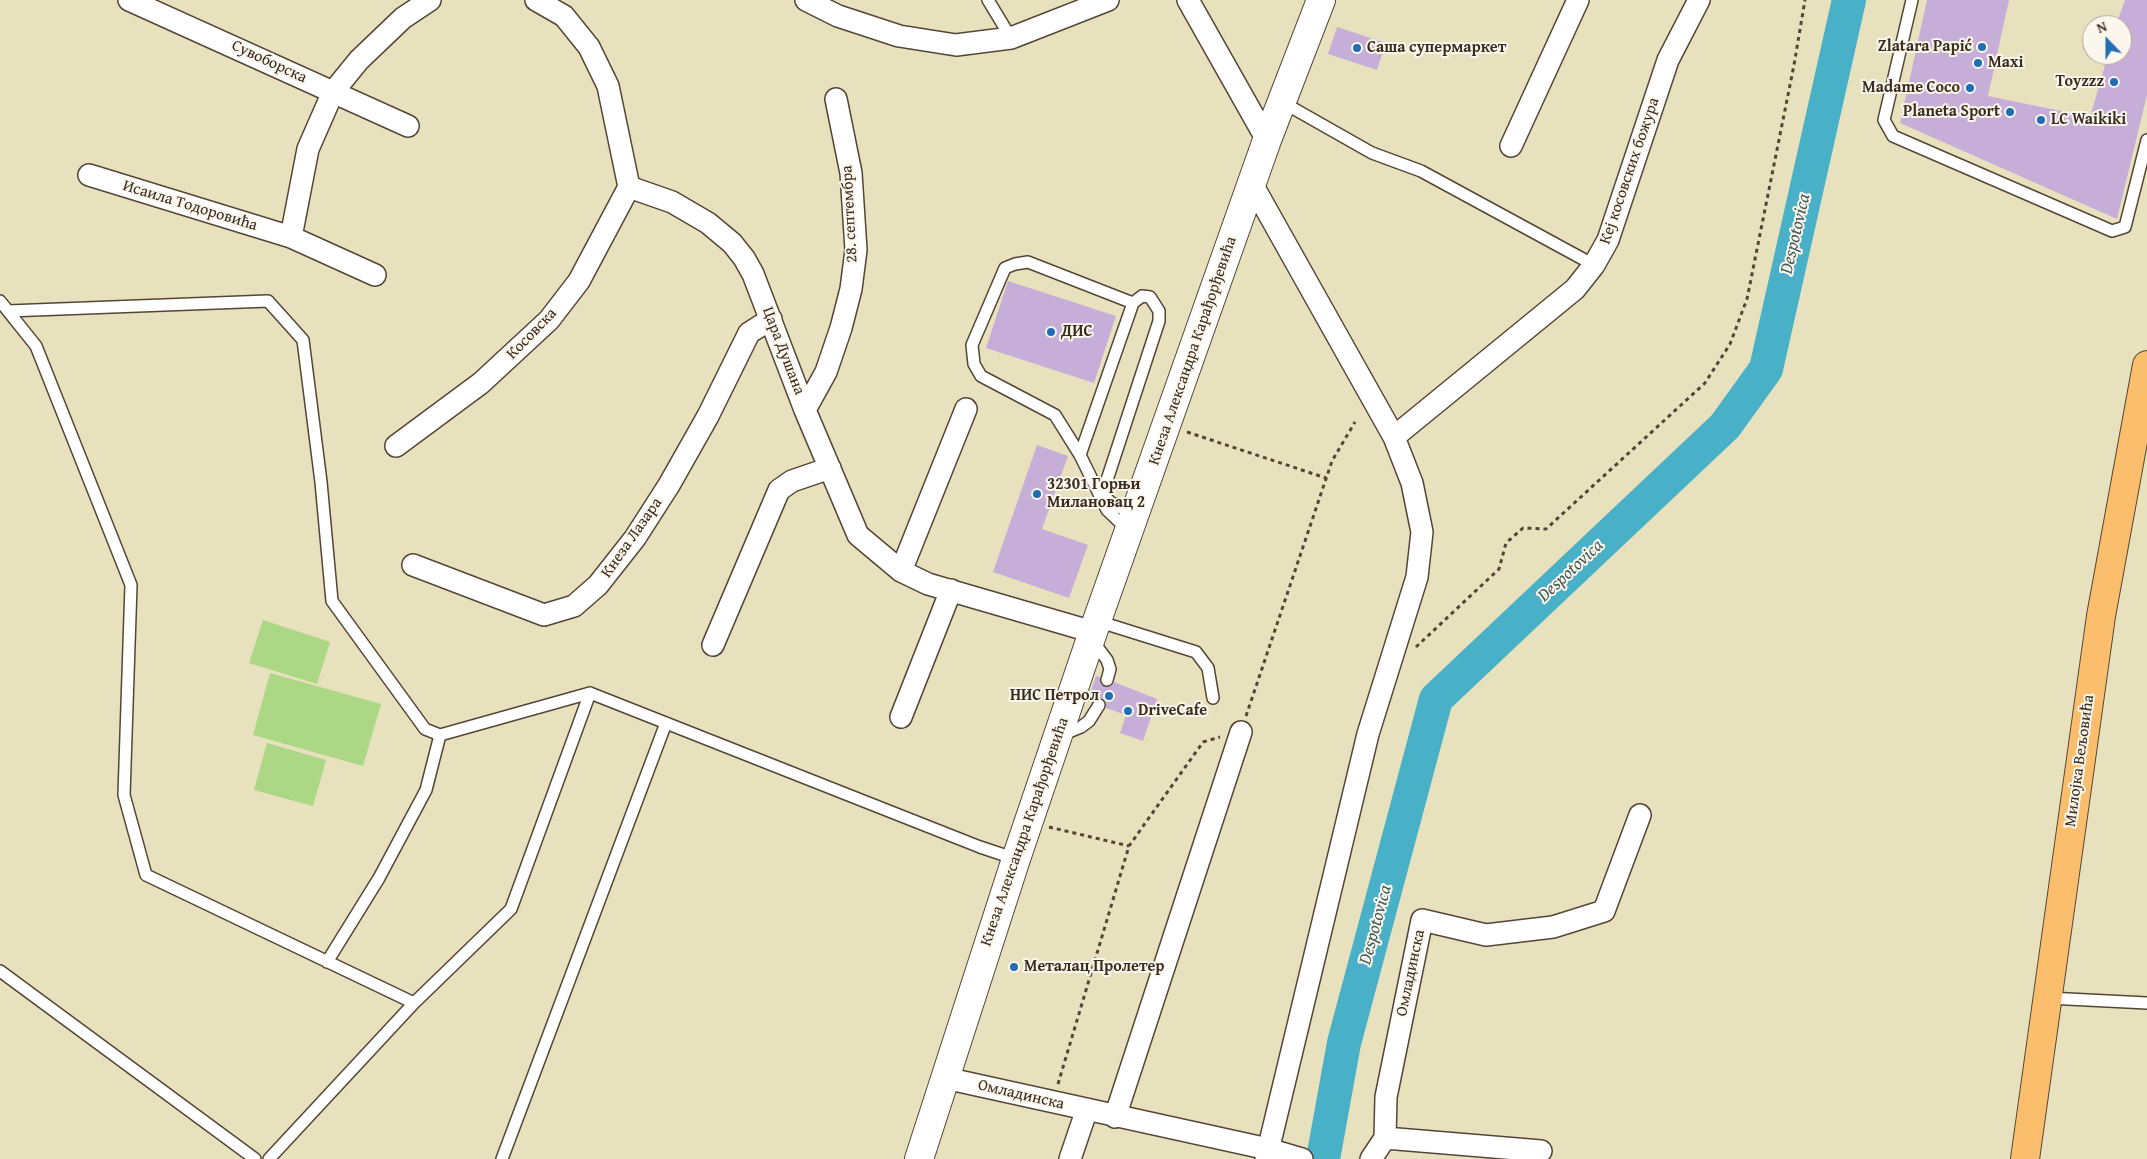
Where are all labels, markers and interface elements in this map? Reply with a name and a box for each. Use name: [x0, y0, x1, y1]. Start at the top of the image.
north arrow: [2082, 15, 2132, 65]
text: N: [2094, 16, 2110, 38]
street label: Сувоборска: [228, 36, 310, 88]
place label: Zlatara Papić: [1878, 37, 1972, 57]
place label: Саша супермаркет: [1367, 38, 1506, 58]
marker: Zlatara Papić: [1976, 41, 1988, 53]
marker: Саша супермаркет: [1351, 42, 1363, 54]
place label: Maxi: [1988, 53, 2023, 73]
marker: Maxi: [1972, 57, 1984, 69]
place label: Toyzzz: [2056, 72, 2104, 92]
marker: Toyzzz: [2108, 76, 2120, 88]
place label: Madame Coco: [1862, 78, 1960, 98]
marker: Madame Coco: [1964, 82, 1976, 94]
street label: Кеј косовских божура: [1596, 95, 1664, 247]
place label: Planeta Sport: [1903, 102, 2000, 122]
marker: Planeta Sport: [2004, 106, 2016, 118]
place label: LC Waikiki: [2051, 110, 2126, 130]
marker: LC Waikiki: [2035, 114, 2047, 126]
street label: 28. септембра: [838, 165, 862, 263]
street label: Исаила Тодоровића: [120, 176, 260, 236]
water label: Despotovica: [1776, 192, 1816, 276]
street label: Кнеза Александра Карађорђевића: [1145, 234, 1241, 468]
street label: Косовска: [503, 304, 561, 364]
street label: Цара Душана: [757, 304, 809, 398]
place label: ДИС: [1061, 322, 1092, 342]
marker: ДИС: [1045, 326, 1057, 338]
place label: 32301 Горњи Милановац 2: [1047, 475, 1145, 513]
marker: 32301 Горњи Милановац 2: [1031, 488, 1043, 500]
street label: Кнеза Лазара: [597, 494, 667, 582]
water label: Despotovica: [1534, 535, 1608, 607]
place label: НИС Петрол: [1010, 686, 1099, 706]
marker: НИС Петрол: [1103, 690, 1115, 702]
street label: Милојка Вељовића: [2061, 694, 2099, 828]
place label: DriveCafe: [1138, 701, 1207, 721]
marker: DriveCafe: [1122, 705, 1134, 717]
street label: Кнеза Александра Карађорђевића: [977, 715, 1073, 949]
water label: Despotovica: [1355, 883, 1397, 967]
street label: Омладинска: [1392, 928, 1430, 1018]
place label: Металац Пролетер: [1024, 957, 1164, 977]
marker: Металац Пролетер: [1008, 961, 1020, 973]
street label: Омладинска: [976, 1076, 1066, 1114]

